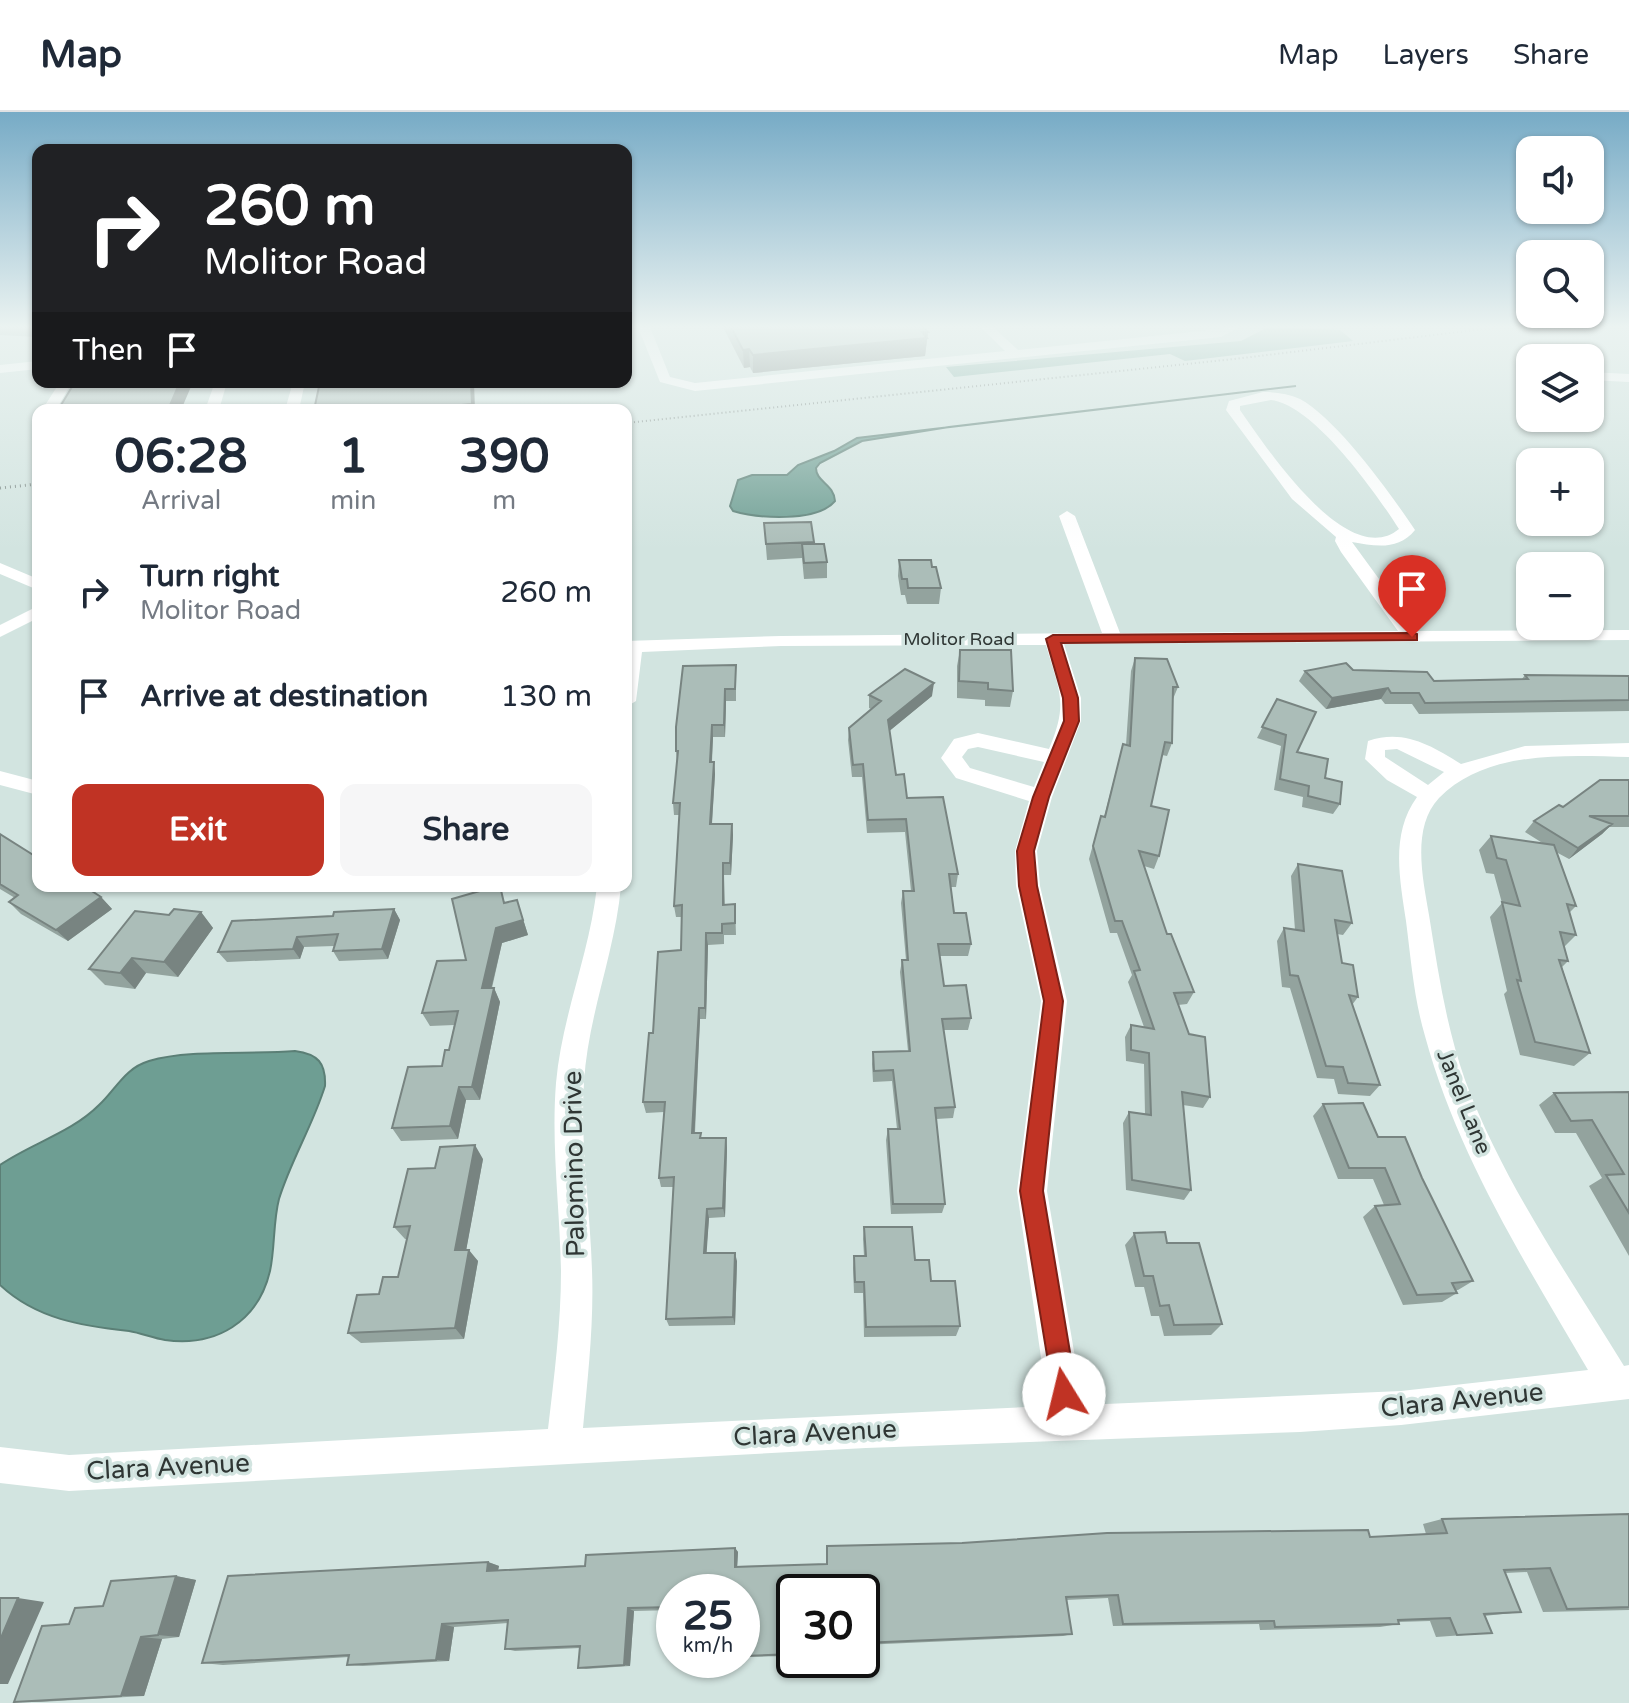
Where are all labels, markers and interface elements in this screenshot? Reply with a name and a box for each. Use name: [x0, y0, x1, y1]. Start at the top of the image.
text: Map: [40, 32, 122, 78]
text: Map: [1278, 38, 1339, 72]
text: Layers: [1383, 38, 1469, 72]
text: Share: [1513, 38, 1589, 72]
map controls: [1516, 136, 1604, 640]
button: sound: [1516, 136, 1604, 224]
text: 260 m: [204, 173, 375, 240]
icon: right: [72, 176, 176, 280]
button: search: [1516, 240, 1604, 328]
text: Molitor Road: [204, 241, 427, 284]
icon: arrive: [160, 328, 204, 372]
text: Then: [72, 332, 144, 369]
button: layers: [1516, 344, 1604, 432]
text: 06:28: [115, 428, 248, 486]
text: 1: [338, 428, 368, 486]
text: 390: [459, 428, 549, 486]
button: +: [1516, 448, 1604, 536]
text: Arrival: [141, 485, 221, 516]
text: min: [330, 485, 376, 516]
text: m: [492, 485, 516, 516]
button: −: [1516, 552, 1604, 640]
pin: [1378, 555, 1446, 637]
text: Turn right: [140, 558, 280, 595]
icon: arrive: [1390, 567, 1434, 611]
icon: right: [72, 570, 116, 614]
text: 260 m: [500, 574, 592, 611]
text: Molitor Road: [140, 595, 301, 626]
street label: Molitor Road: [903, 628, 1015, 650]
icon: arrive: [72, 674, 116, 718]
text: Arrive at destination: [140, 678, 428, 715]
text: 130 m: [500, 678, 592, 715]
button: Exit: [72, 784, 324, 876]
button: Share: [340, 784, 592, 876]
street label: Janel Lane: [1431, 1046, 1497, 1158]
street label: Palomino Drive: [557, 1071, 591, 1257]
position arrow: [1022, 1352, 1106, 1436]
street label: Clara Avenue: [1379, 1376, 1545, 1424]
street label: Clara Avenue: [733, 1413, 897, 1453]
street label: Clara Avenue: [86, 1447, 250, 1487]
speed limit sign: 30: [776, 1574, 880, 1678]
text: 25: [683, 1592, 733, 1640]
text: km/h: [683, 1634, 733, 1658]

